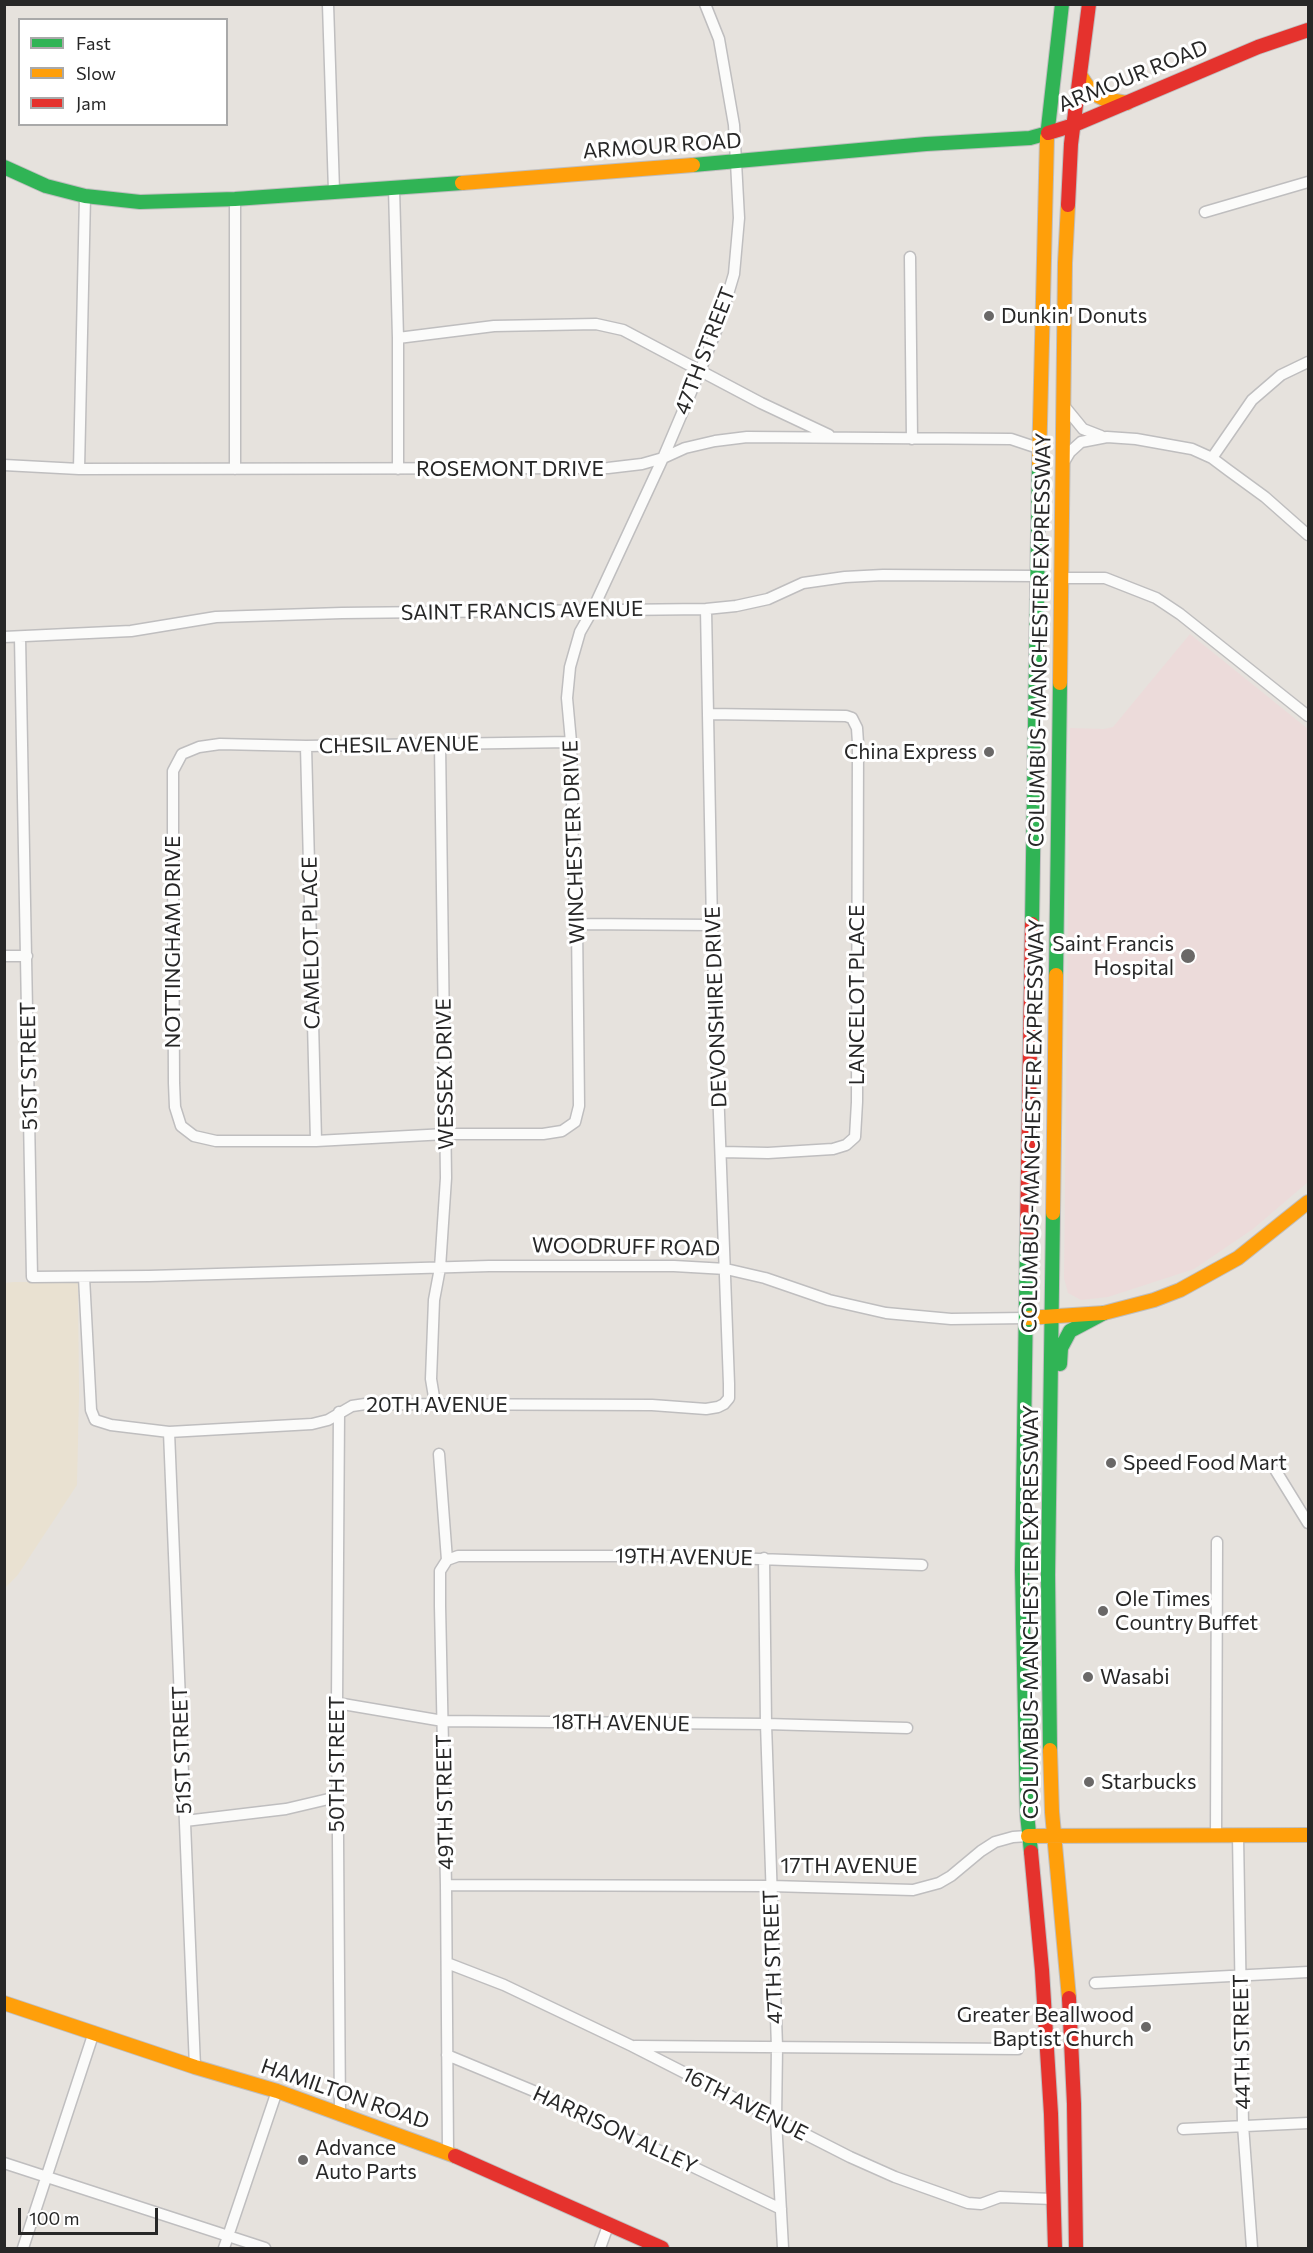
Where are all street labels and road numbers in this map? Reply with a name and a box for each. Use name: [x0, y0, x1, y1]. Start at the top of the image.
street label: ARMOUR ROAD: [1055, 35, 1211, 117]
street label: ARMOUR ROAD: [582, 128, 742, 164]
street label: 47TH STREET: [669, 284, 741, 418]
street label: COLUMBUS-MANCHESTER EXPRESSWAY: [1024, 433, 1056, 847]
street label: ROSEMONT DRIVE: [416, 456, 604, 482]
street label: SAINT FRANCIS AVENUE: [401, 596, 643, 626]
street label: CHESIL AVENUE: [319, 731, 479, 759]
street label: WINCHESTER DRIVE: [558, 740, 590, 944]
street label: NOTTINGHAM DRIVE: [160, 836, 186, 1048]
street label: CAMELOT PLACE: [297, 856, 325, 1030]
street label: LANCELOT PLACE: [844, 905, 870, 1085]
street label: DEVONSHIRE DRIVE: [700, 906, 732, 1108]
street label: COLUMBUS-MANCHESTER EXPRESSWAY: [1017, 919, 1049, 1333]
street label: WESSEX DRIVE: [431, 998, 459, 1150]
street label: 51ST STREET: [15, 1002, 43, 1130]
street label: WOODRUFF ROAD: [532, 1233, 720, 1261]
street label: 20TH AVENUE: [366, 1392, 508, 1418]
street label: COLUMBUS-MANCHESTER EXPRESSWAY: [1018, 1405, 1044, 1819]
street label: 19TH AVENUE: [615, 1543, 753, 1571]
street label: 51ST STREET: [167, 1685, 197, 1815]
street label: 50TH STREET: [324, 1696, 350, 1832]
street label: 18TH AVENUE: [552, 1709, 690, 1737]
street label: 49TH STREET: [431, 1734, 459, 1870]
street label: 17TH AVENUE: [781, 1853, 917, 1879]
street label: 47TH STREET: [758, 1889, 788, 2025]
street label: 44TH STREET: [1228, 1974, 1256, 2110]
street label: HAMILTON ROAD: [258, 2053, 432, 2135]
street label: 16TH AVENUE: [678, 2062, 812, 2146]
street label: HARRISON ALLEY: [529, 2081, 701, 2179]

